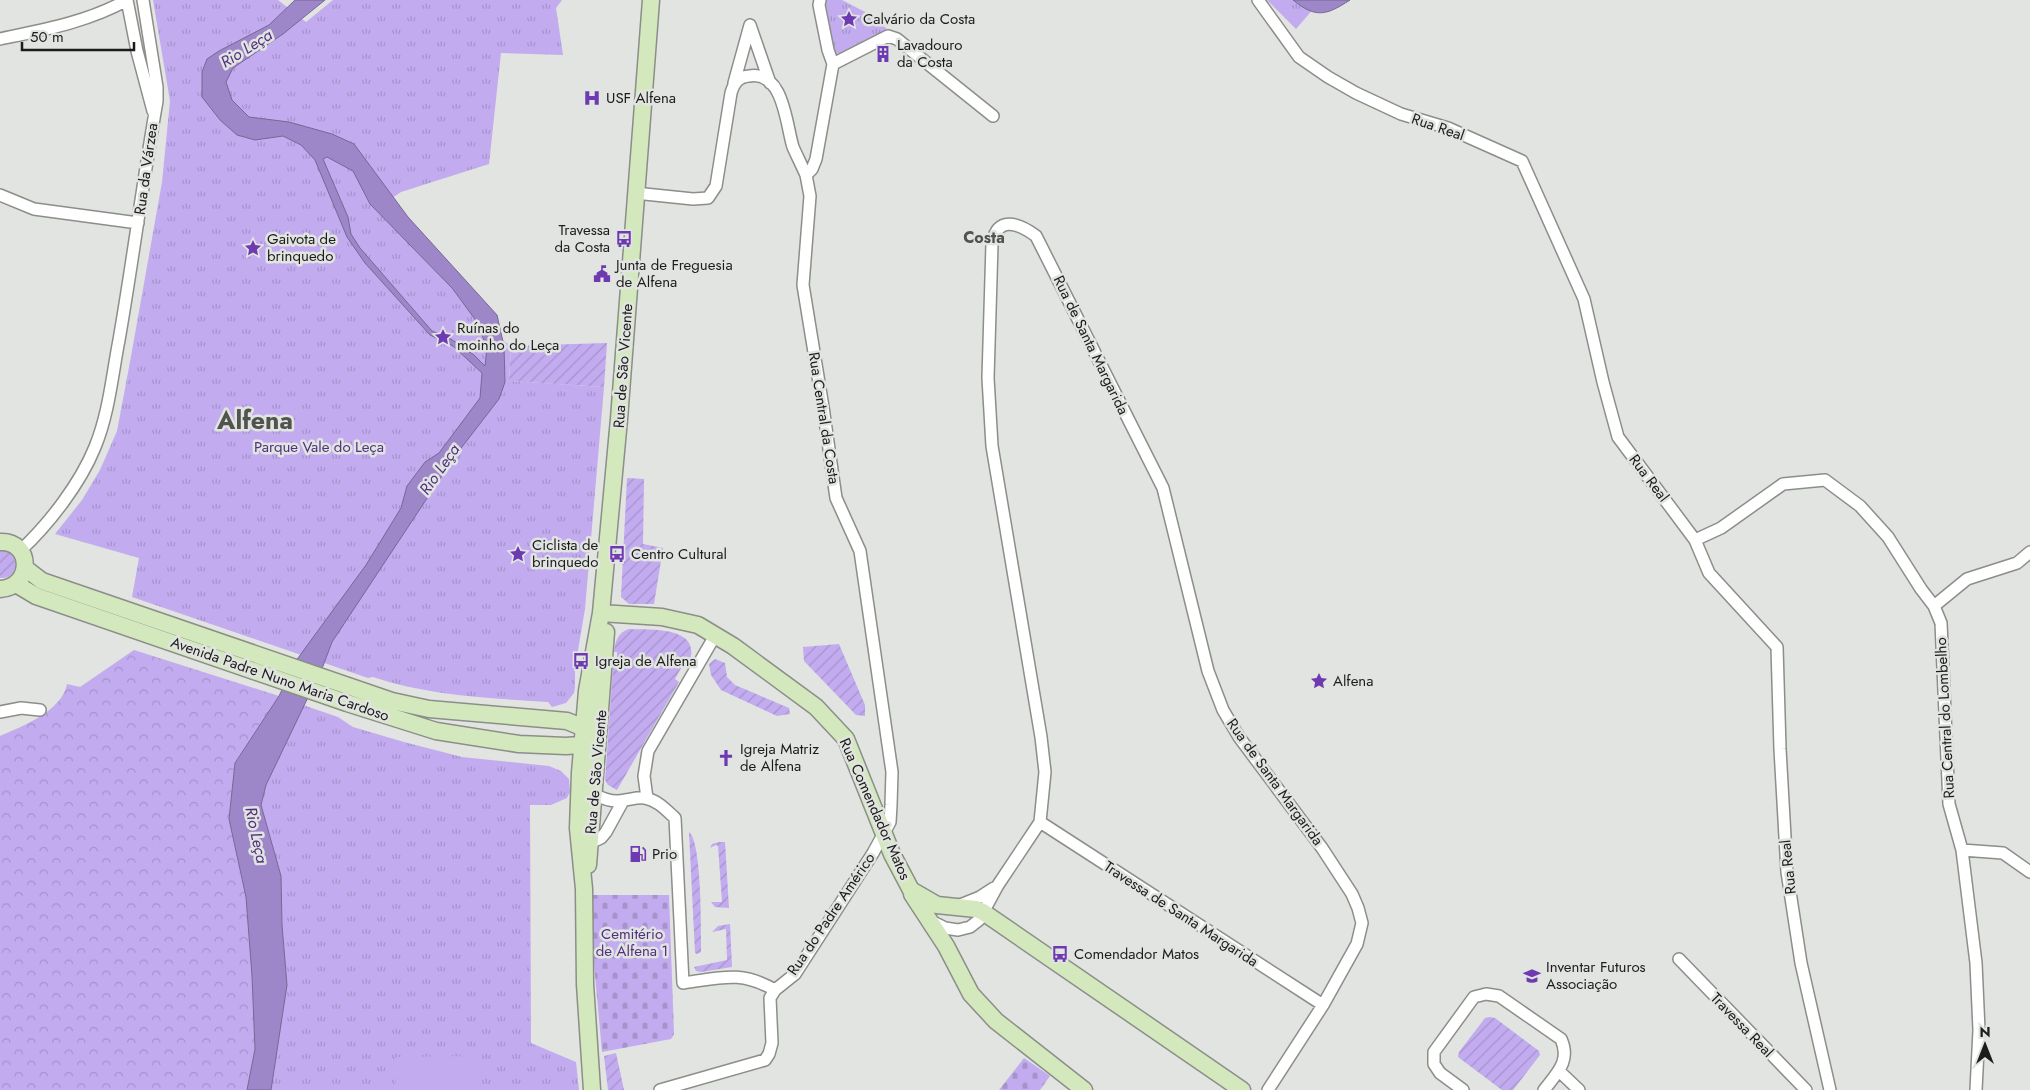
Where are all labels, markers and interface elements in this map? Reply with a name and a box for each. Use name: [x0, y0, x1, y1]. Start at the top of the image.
place label: Calvário da Costa: [863, 8, 975, 30]
place icon: Calvário da Costa: [839, 9, 859, 29]
scale bar: [22, 20, 135, 52]
water label: Rio Leça: [216, 23, 277, 73]
text: 50 m: [30, 26, 64, 48]
place label: Lavadouro da Costa: [897, 34, 962, 73]
building icon: Lavadouro da Costa: [873, 44, 893, 64]
place label: USF Alfena: [606, 87, 676, 109]
hospital icon: USF Alfena: [582, 88, 602, 108]
street label: Rua Real: [1409, 108, 1467, 146]
street label: Rua da Várzea: [129, 122, 163, 216]
place label: Travessa da Costa: [554, 219, 610, 258]
district label: Costa: [963, 226, 1005, 249]
place label: Gaivota de brinquedo: [267, 228, 336, 267]
bus stop icon: Travessa da Costa: [614, 229, 634, 249]
place icon: Gaivota de brinquedo: [243, 238, 263, 258]
place label: Junta de Freguesia de Alfena: [614, 254, 733, 293]
public building icon: Junta de Freguesia de Alfena: [592, 264, 612, 284]
street label: Rua de Santa Margarida: [1048, 272, 1134, 418]
street label: Rua de São Vicente: [608, 303, 638, 429]
place label: Ruínas do moinho do Leça: [457, 317, 559, 356]
place icon: Ruínas do moinho do Leça: [433, 327, 453, 347]
street label: Rua Central da Costa: [803, 350, 845, 486]
district label: Alfena: [216, 402, 293, 438]
park label: Parque Vale do Leça: [254, 436, 384, 458]
water label: Rio Leça: [414, 439, 465, 499]
street label: Rua Real: [1624, 450, 1674, 506]
place label: Ciclista de brinquedo: [532, 534, 599, 573]
place label: Centro Cultural: [631, 543, 727, 565]
place icon: Ciclista de brinquedo: [508, 544, 528, 564]
bus stop icon: Centro Cultural: [607, 544, 627, 564]
street label: Avenida Padre Nuno Maria Cardoso: [168, 631, 392, 727]
street label: Rua Central do Lombelho: [1930, 637, 1960, 799]
place label: Igreja de Alfena: [595, 650, 697, 672]
bus stop icon: Igreja de Alfena: [571, 651, 591, 671]
place label: Alfena: [1333, 670, 1373, 692]
place icon: Alfena: [1309, 671, 1329, 691]
street label: Rua de São Vicente: [580, 709, 612, 835]
street label: Rua de Santa Margarida: [1221, 714, 1329, 850]
street label: Rua Comendador Matos: [834, 735, 916, 883]
place label: Igreja Matriz de Alfena: [740, 738, 819, 777]
church icon: Igreja Matriz de Alfena: [716, 748, 736, 768]
water label: Rio Leça: [239, 805, 274, 866]
street label: Rua Real: [1774, 839, 1802, 895]
place label: Prio: [652, 843, 677, 865]
fuel station icon: Prio: [628, 844, 648, 864]
street label: Rua do Padre Américo: [782, 848, 880, 980]
street label: Travessa de Santa Margarida: [1099, 856, 1263, 972]
park label: Cemitério de Alfena 1: [596, 923, 668, 962]
place label: Comendador Matos: [1074, 943, 1199, 965]
bus stop icon: Comendador Matos: [1050, 944, 1070, 964]
place label: Inventar Futuros Associação: [1546, 956, 1646, 995]
school or university icon: Inventar Futuros Associação: [1522, 966, 1542, 986]
street label: Travessa Real: [1705, 988, 1779, 1062]
north arrow: [1960, 1020, 2010, 1070]
text: N: [1979, 1022, 1991, 1042]

